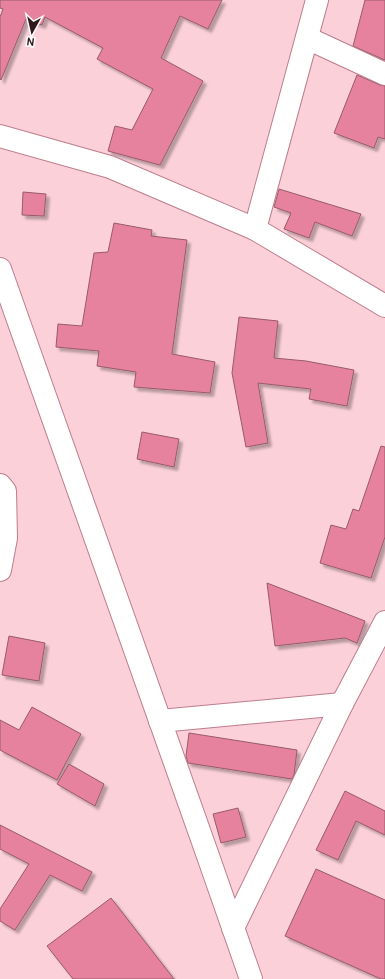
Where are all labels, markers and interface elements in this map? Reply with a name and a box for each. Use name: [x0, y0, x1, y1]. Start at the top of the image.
north arrow: [12, 12, 52, 52]
text: N: [26, 33, 36, 48]

